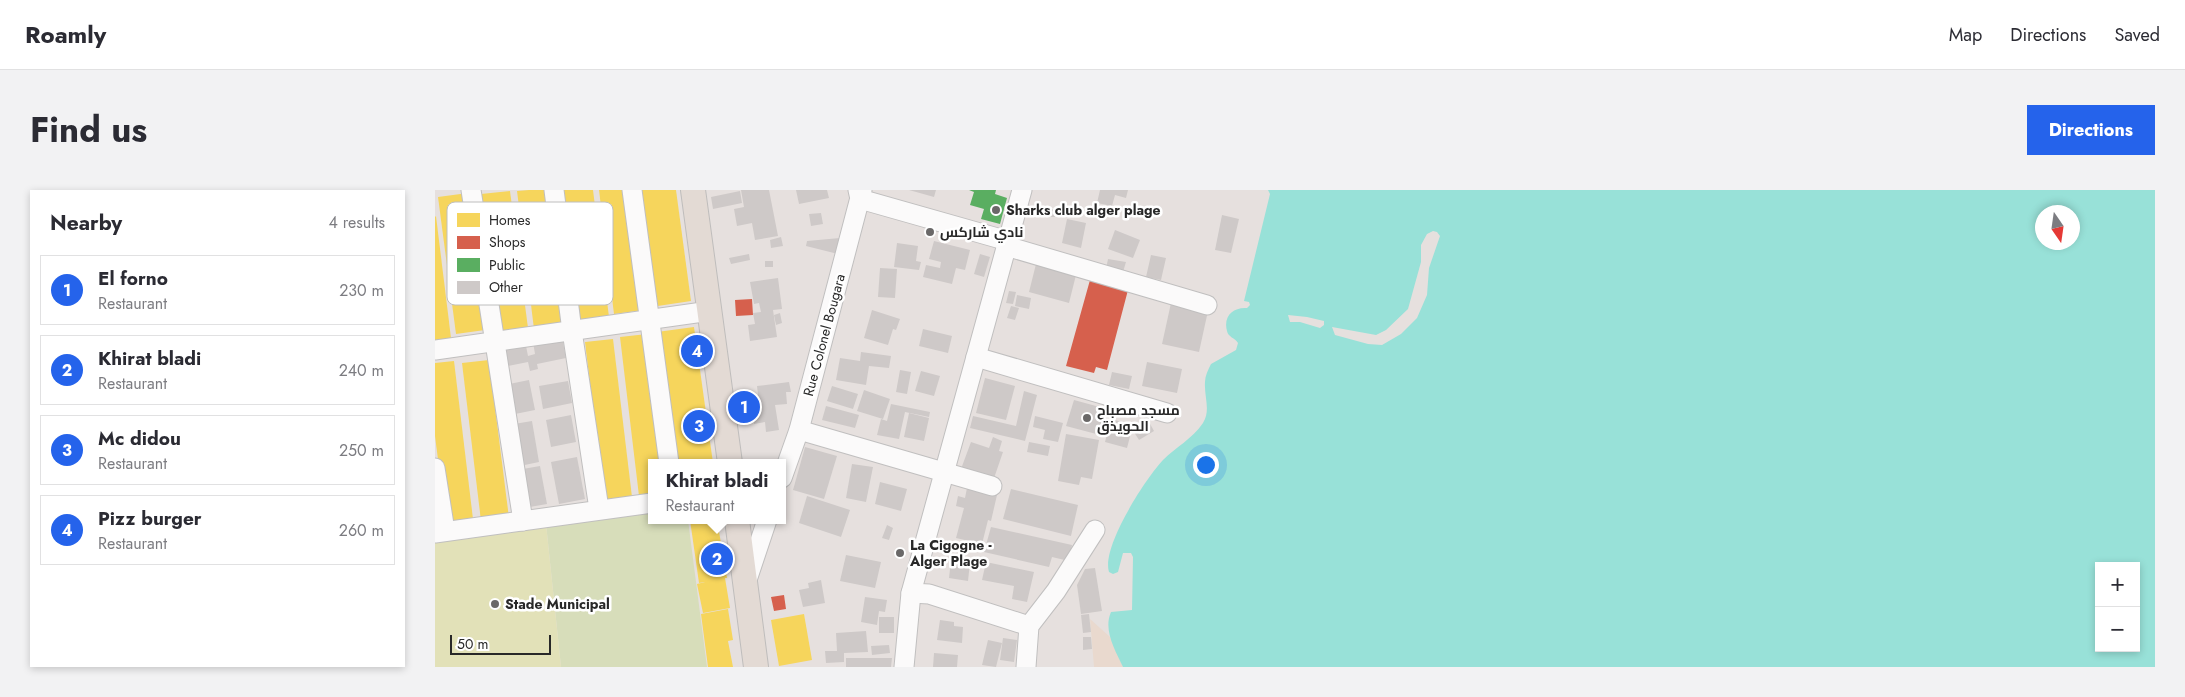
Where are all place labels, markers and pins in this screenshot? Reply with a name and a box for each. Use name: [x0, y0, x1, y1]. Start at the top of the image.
place label: Sharks club alger plage: [1006, 200, 1161, 220]
marker: Sharks club alger plage: [990, 204, 1002, 216]
place label: نادي شاركس: [940, 222, 1023, 243]
marker: نادي شاركس: [924, 226, 936, 238]
pin: 4: [681, 332, 713, 370]
pin: 1: [728, 388, 760, 426]
place label: مسجد مصباح الحويذق: [1097, 400, 1180, 436]
pin: 3: [683, 407, 715, 445]
marker: مسجد مصباح الحويذق: [1081, 412, 1093, 424]
place label: La Cigogne - Alger Plage: [909, 535, 992, 571]
pin: 2: [701, 540, 733, 578]
marker: La Cigogne - Alger Plage: [894, 547, 906, 559]
place label: Stade Municipal: [505, 594, 610, 614]
marker: Stade Municipal: [489, 598, 501, 610]

